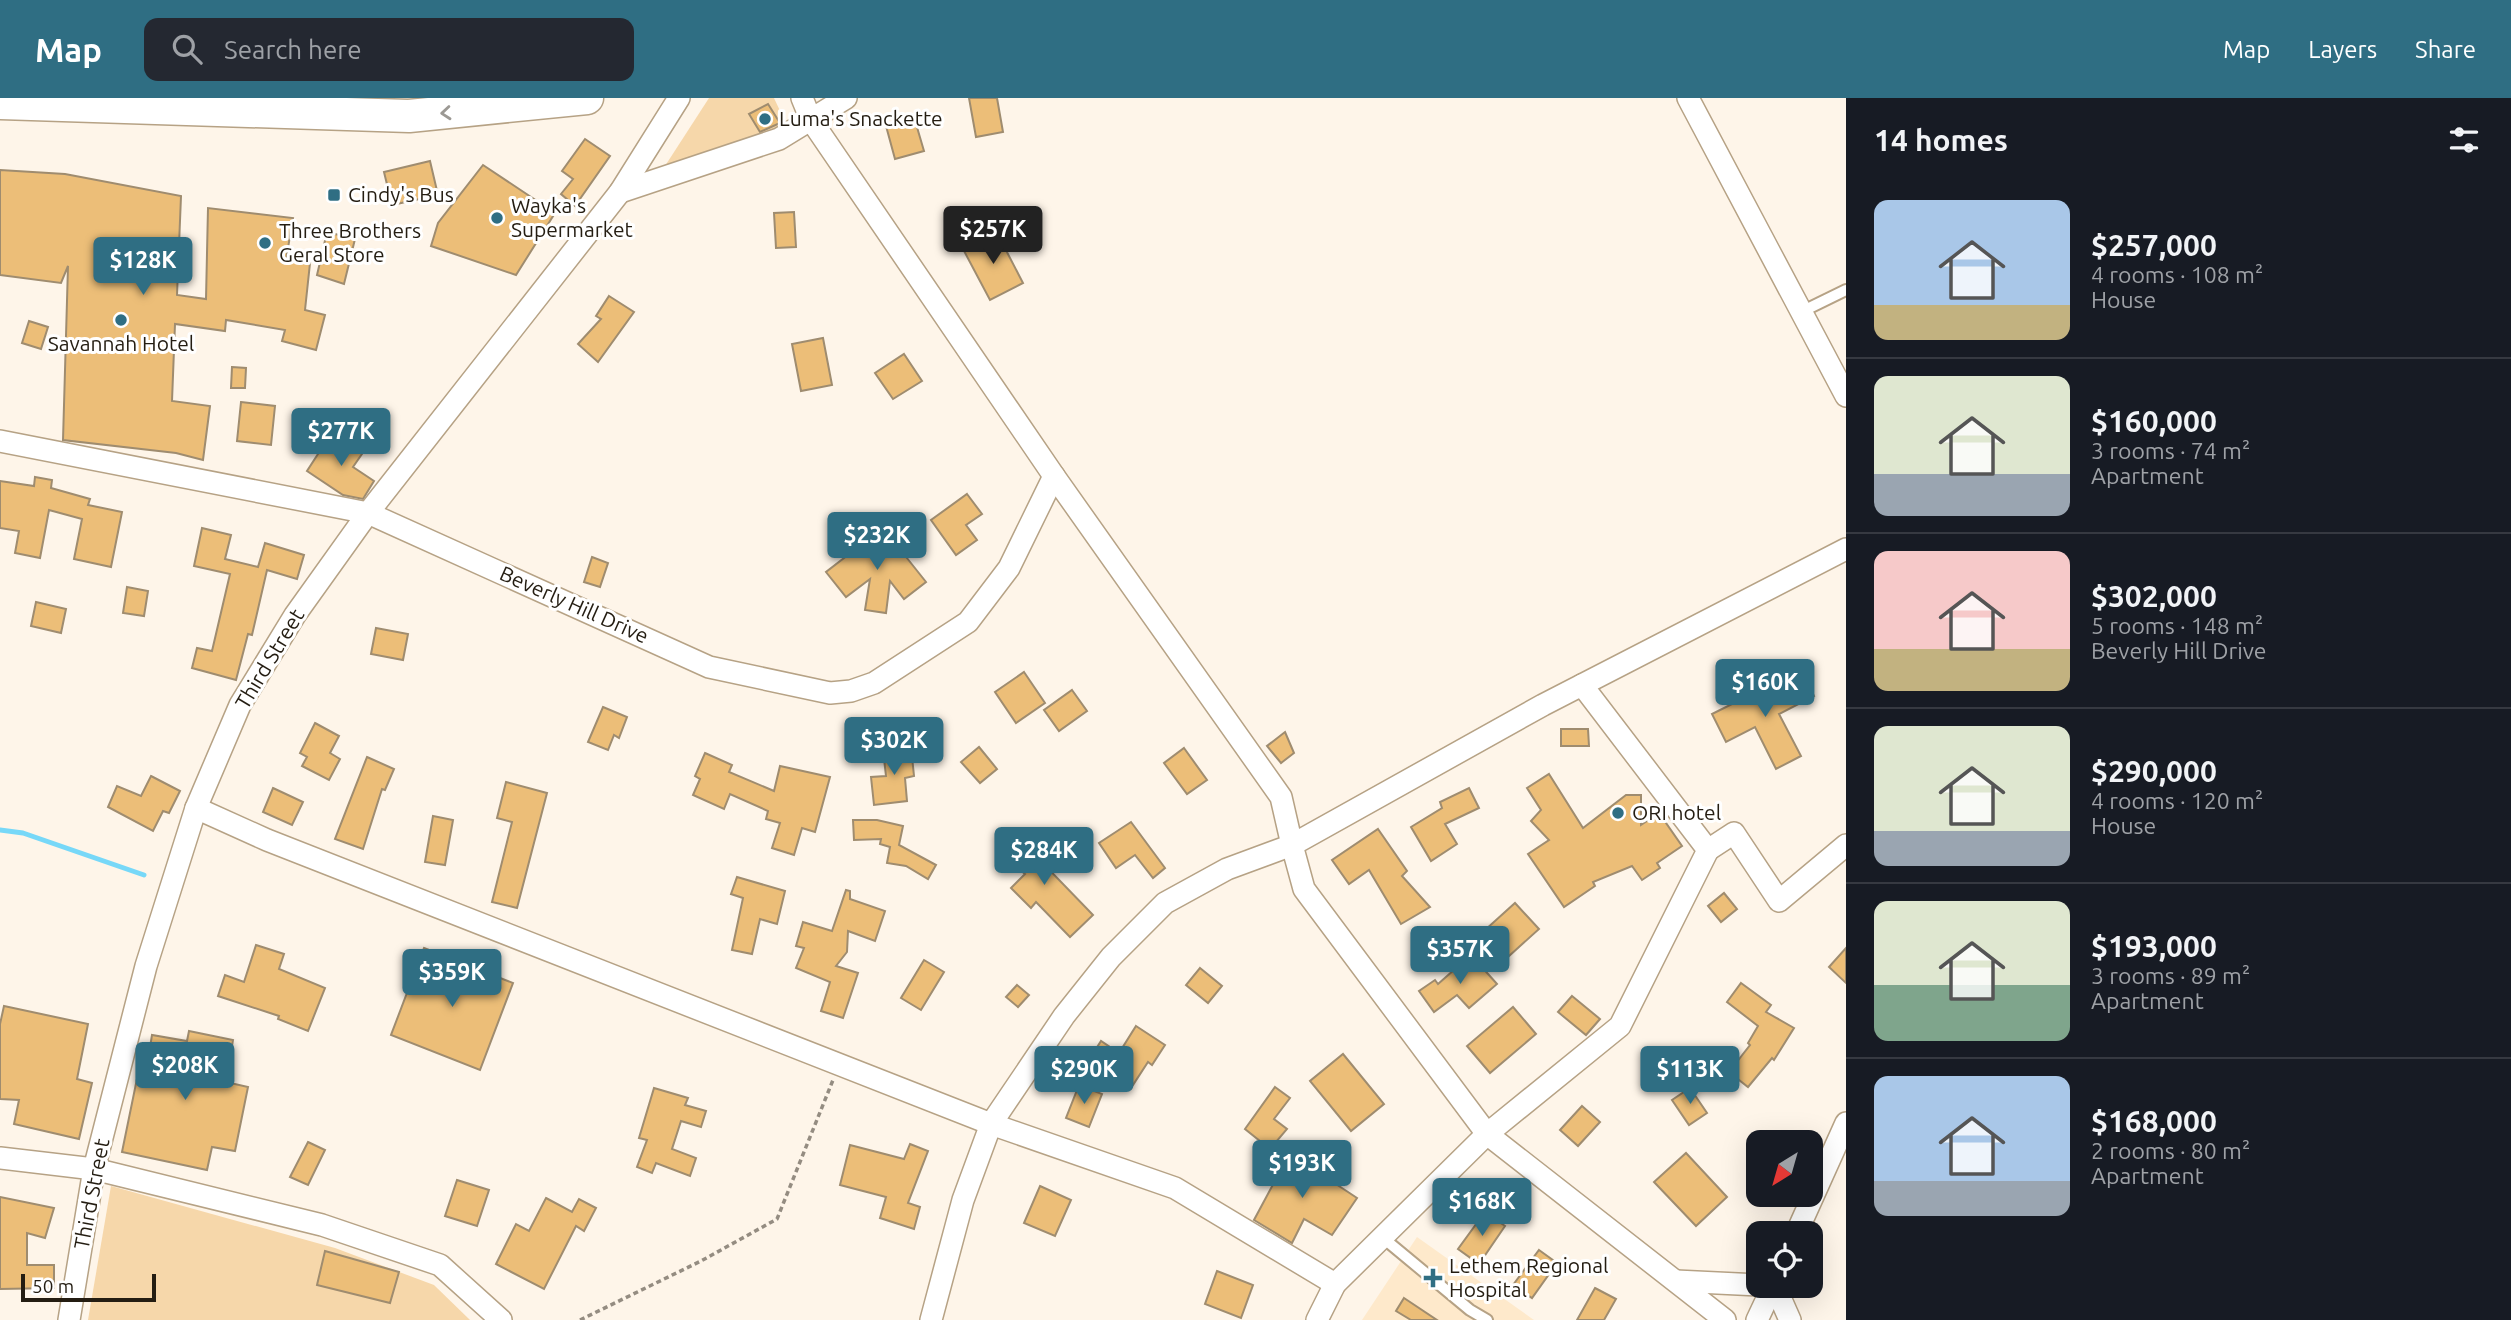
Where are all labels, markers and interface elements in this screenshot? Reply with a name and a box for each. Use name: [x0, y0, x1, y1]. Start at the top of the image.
search box: [144, 18, 634, 81]
icon: search: [168, 30, 206, 68]
text: Map: [35, 31, 102, 68]
text: Search here: [224, 35, 362, 64]
text: Map: [2223, 36, 2270, 63]
text: Layers: [2308, 36, 2377, 63]
text: Share: [2415, 36, 2476, 63]
one-way arrow: [440, 105, 451, 120]
place label: Luma's Snackette: [779, 106, 943, 130]
marker: Luma's Snackette: [757, 111, 773, 127]
icon: filters: [2445, 121, 2483, 159]
text: 14 homes: [1874, 123, 2008, 157]
place label: Cindy's Bus: [348, 182, 454, 206]
marker: Cindy's Bus: [326, 187, 342, 203]
place label: Wayka's Supermarket: [511, 193, 633, 241]
pin: $257K: [944, 206, 1042, 266]
marker: Wayka's Supermarket: [489, 210, 505, 226]
text: $257K: [959, 216, 1027, 241]
place label: Three Brothers Geral Store: [279, 218, 421, 266]
icon: home: [1930, 228, 2014, 312]
text: $257,000: [2091, 228, 2217, 262]
marker: Three Brothers Geral Store: [257, 235, 273, 251]
pin: $128K: [94, 238, 192, 297]
text: $128K: [109, 247, 177, 272]
text: 4 rooms · 108 m²: [2091, 262, 2263, 287]
text: House: [2091, 287, 2156, 312]
marker: Savannah Hotel: [113, 312, 129, 328]
place label: Savannah Hotel: [48, 331, 194, 355]
icon: home: [1930, 404, 2014, 488]
text: $160,000: [2091, 404, 2217, 438]
pin: $277K: [292, 408, 390, 468]
text: $277K: [307, 418, 375, 443]
text: 3 rooms · 74 m²: [2091, 438, 2250, 463]
text: Apartment: [2091, 463, 2204, 488]
pin: $232K: [828, 512, 926, 572]
text: $232K: [843, 522, 911, 547]
street label: Beverly Hill Drive: [496, 561, 653, 648]
icon: home: [1930, 579, 2014, 663]
text: $302,000: [2091, 579, 2217, 613]
street label: Third Street: [230, 604, 308, 713]
text: 5 rooms · 148 m²: [2091, 613, 2263, 638]
text: Beverly Hill Drive: [2091, 638, 2267, 663]
pin: $160K: [1716, 660, 1814, 719]
text: $160K: [1731, 669, 1799, 694]
pin: $302K: [845, 718, 943, 777]
text: $302K: [860, 727, 928, 752]
icon: home: [1930, 754, 2014, 838]
text: $290,000: [2091, 754, 2217, 788]
text: 4 rooms · 120 m²: [2091, 788, 2263, 813]
place label: ORI hotel: [1632, 800, 1721, 824]
marker: ORI hotel: [1610, 805, 1626, 821]
text: House: [2091, 813, 2156, 838]
pin: $284K: [995, 828, 1093, 887]
text: $284K: [1010, 837, 1078, 862]
pin: $357K: [1411, 926, 1509, 986]
icon: home: [1930, 929, 2014, 1013]
text: $193,000: [2091, 929, 2217, 963]
text: $357K: [1426, 936, 1494, 961]
pin: $359K: [403, 950, 501, 1009]
text: $359K: [418, 959, 486, 984]
text: 3 rooms · 89 m²: [2091, 963, 2250, 988]
text: Apartment: [2091, 988, 2204, 1013]
pin: $208K: [136, 1042, 234, 1102]
pin: $290K: [1035, 1046, 1133, 1106]
pin: $113K: [1641, 1046, 1739, 1106]
text: $208K: [151, 1052, 219, 1077]
text: $290K: [1050, 1056, 1118, 1081]
text: $113K: [1656, 1056, 1724, 1081]
icon: home: [1930, 1104, 2014, 1188]
text: $168,000: [2091, 1104, 2217, 1138]
north arrow: [1746, 1130, 1824, 1208]
map controls: [1746, 1130, 1823, 1298]
street label: Third Street: [69, 1136, 114, 1251]
text: 2 rooms · 80 m²: [2091, 1138, 2250, 1163]
pin: $193K: [1253, 1140, 1351, 1200]
text: $193K: [1268, 1150, 1336, 1175]
text: Apartment: [2091, 1163, 2204, 1188]
pin: $168K: [1433, 1178, 1531, 1238]
text: $168K: [1448, 1188, 1516, 1213]
button: locate: [1746, 1221, 1823, 1298]
place label: Lethem Regional Hospital: [1449, 1253, 1608, 1301]
marker: Lethem Regional Hospital: [1423, 1268, 1443, 1288]
scale bar: [21, 1271, 156, 1303]
text: 50 m: [32, 1275, 74, 1297]

